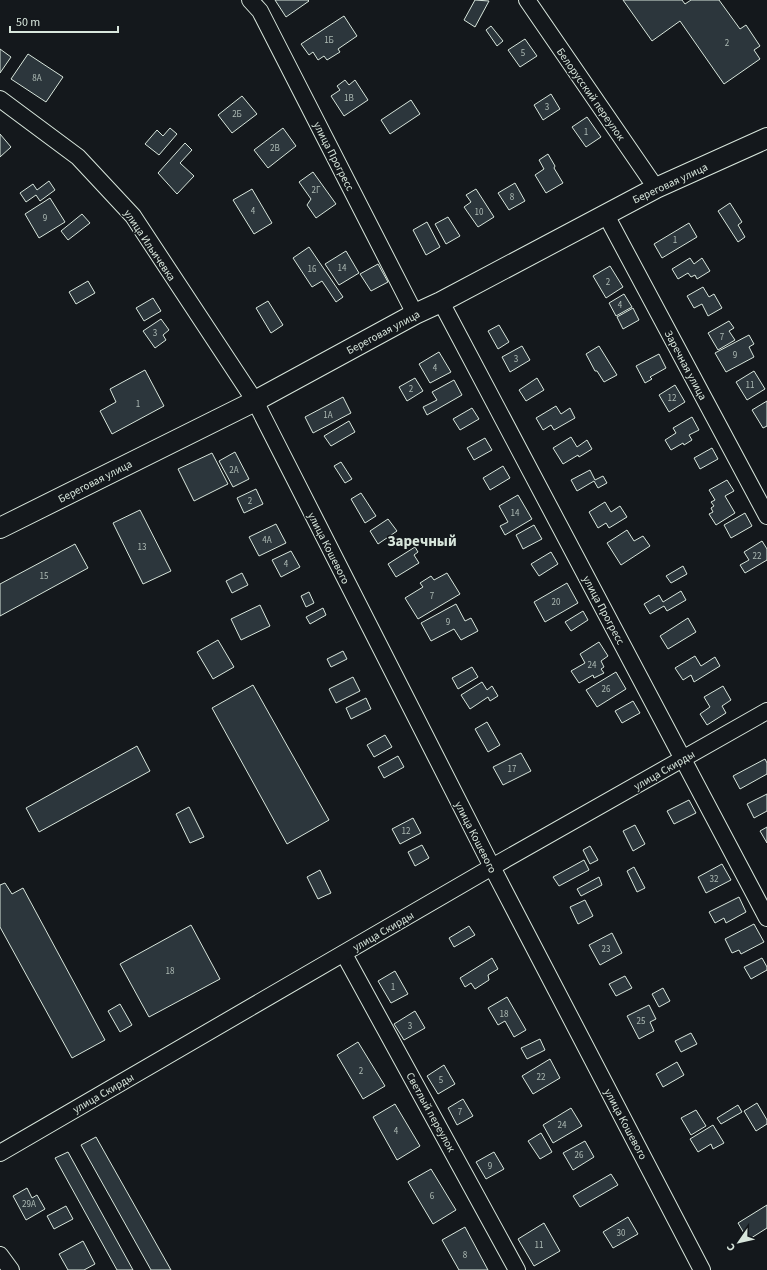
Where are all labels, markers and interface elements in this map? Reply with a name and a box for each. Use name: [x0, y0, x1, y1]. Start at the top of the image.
scale bar: [10, 8, 118, 34]
text: 50 m: [16, 14, 40, 31]
house number: 1Б: [324, 34, 334, 47]
house number: 2: [725, 37, 730, 50]
street label: Белорусский переулок: [553, 45, 629, 144]
house number: 5: [521, 47, 526, 60]
house number: 8А: [32, 72, 42, 85]
house number: 1В: [344, 92, 354, 105]
house number: 3: [545, 101, 550, 114]
house number: 2Б: [232, 108, 242, 121]
street label: улица Прогресс: [310, 119, 358, 194]
house number: 1: [584, 126, 588, 139]
house number: 2В: [270, 142, 280, 155]
street label: Береговая улица: [630, 159, 710, 207]
house number: 2Г: [312, 184, 321, 197]
house number: 8: [510, 191, 515, 204]
house number: 4: [251, 205, 256, 218]
house number: 10: [475, 206, 484, 219]
street label: улица Ильичевка: [120, 207, 179, 284]
house number: 9: [43, 212, 48, 225]
house number: 1: [673, 234, 677, 247]
house number: 14: [338, 262, 347, 275]
house number: 16: [308, 263, 317, 276]
house number: 2: [606, 276, 611, 289]
house number: 4: [618, 299, 623, 312]
street label: Береговая улица: [344, 307, 423, 358]
house number: 3: [153, 327, 158, 340]
street label: Заречная улица: [661, 328, 710, 403]
house number: 7: [720, 331, 725, 344]
house number: 9: [733, 349, 738, 362]
house number: 3: [514, 353, 519, 366]
house number: 4: [433, 362, 438, 375]
house number: 11: [746, 379, 754, 392]
house number: 2: [409, 383, 414, 396]
house number: 12: [668, 392, 677, 405]
house number: 1: [136, 398, 140, 411]
house number: 1А: [323, 409, 333, 422]
street label: Береговая улица: [56, 456, 135, 507]
house number: 2А: [229, 464, 239, 477]
house number: 2: [248, 495, 253, 508]
house number: 14: [511, 507, 520, 520]
street label: улица Кошевого: [304, 510, 353, 587]
district label: Заречный: [387, 531, 457, 552]
house number: 4А: [262, 534, 272, 547]
house number: 13: [138, 541, 147, 554]
house number: 22: [753, 550, 762, 563]
house number: 4: [284, 558, 289, 571]
house number: 15: [40, 570, 49, 583]
street label: улица Прогресс: [579, 573, 628, 647]
house number: 7: [430, 590, 435, 603]
house number: 20: [552, 596, 561, 609]
house number: 9: [446, 616, 451, 629]
house number: 24: [588, 659, 597, 672]
house number: 26: [602, 683, 611, 696]
street label: улица Скирды: [631, 747, 698, 794]
house number: 17: [508, 763, 517, 776]
street label: улица Кошевого: [451, 799, 500, 876]
house number: 12: [402, 825, 411, 838]
house number: 32: [710, 873, 719, 886]
street label: улица Скирды: [350, 908, 417, 955]
house number: 23: [602, 943, 611, 956]
house number: 18: [166, 965, 175, 978]
house number: 1: [391, 981, 395, 994]
house number: 18: [500, 1008, 509, 1021]
house number: 25: [637, 1015, 646, 1028]
house number: 3: [408, 1020, 413, 1033]
house number: 2: [359, 1065, 364, 1078]
street label: улица Скирды: [70, 1070, 137, 1117]
street label: Светлый переулок: [402, 1070, 459, 1155]
house number: 22: [537, 1071, 546, 1084]
house number: 5: [439, 1074, 444, 1087]
street label: улица Кошевого: [600, 1086, 651, 1162]
house number: 7: [458, 1106, 463, 1119]
house number: 24: [558, 1119, 567, 1132]
house number: 4: [394, 1125, 399, 1138]
house number: 26: [575, 1149, 584, 1162]
house number: 9: [488, 1160, 493, 1173]
house number: 6: [430, 1190, 435, 1203]
house number: 29А: [22, 1198, 36, 1211]
north arrow: [719, 1222, 759, 1262]
house number: 30: [617, 1227, 626, 1240]
house number: 11: [535, 1239, 543, 1252]
text: С: [723, 1240, 739, 1254]
house number: 8: [463, 1249, 468, 1262]

